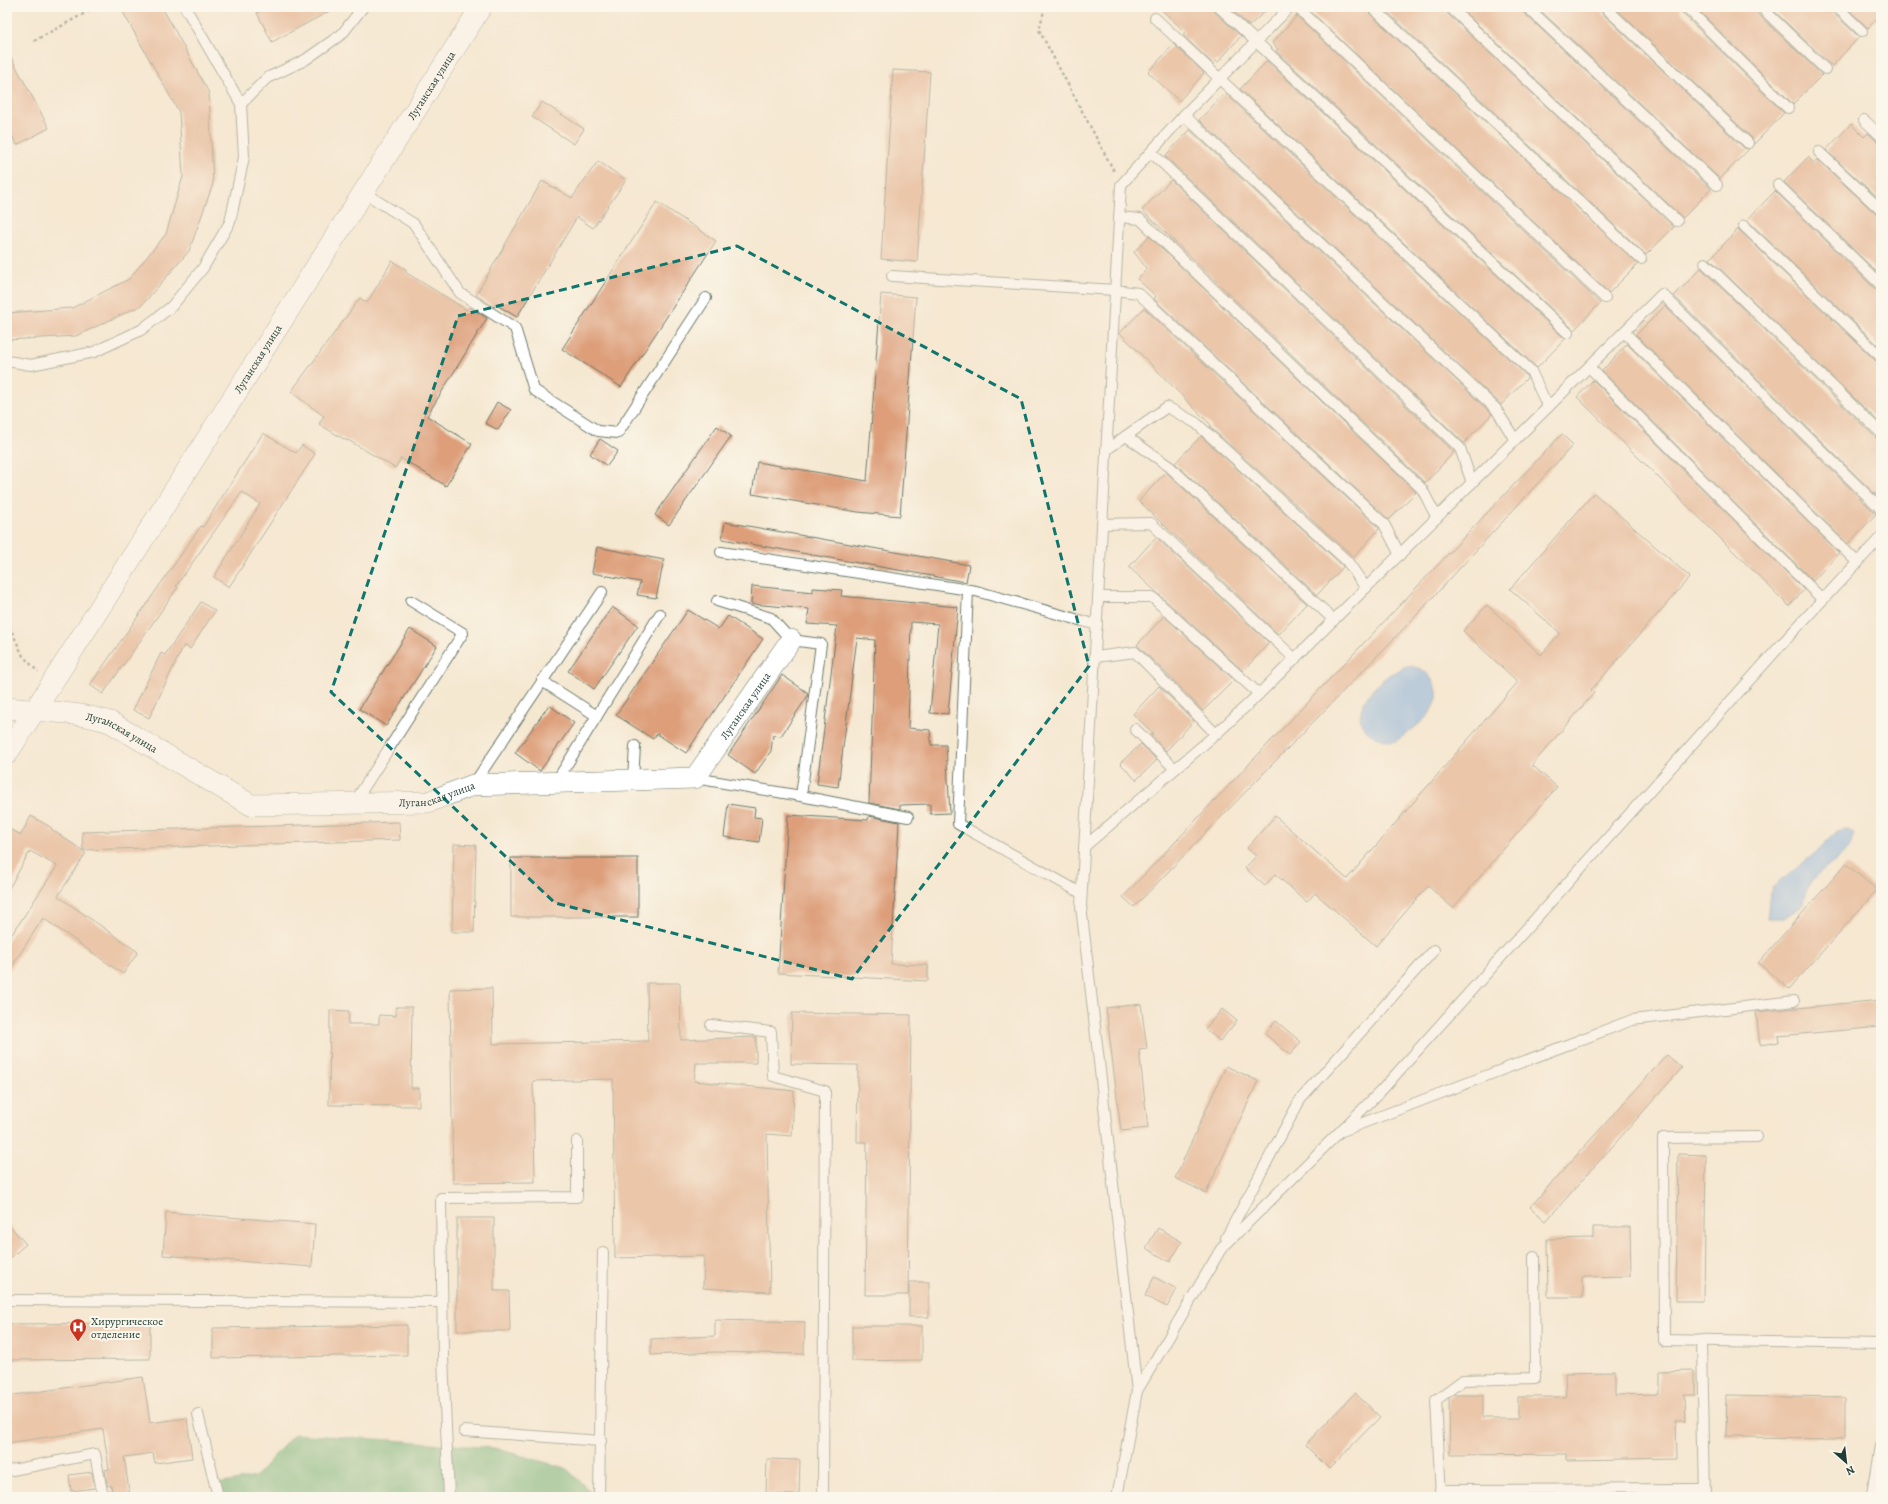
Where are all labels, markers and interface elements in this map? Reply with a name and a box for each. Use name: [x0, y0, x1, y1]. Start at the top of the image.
street label: Луганская улица: [404, 47, 460, 123]
street label: Луганская улица: [231, 321, 286, 396]
street label: Луганская улица: [717, 669, 775, 743]
street label: Луганская улица: [85, 709, 161, 757]
street label: Луганская улица: [399, 778, 478, 810]
place label: Хирургическое отделение: [91, 1314, 163, 1342]
hospital icon: Хирургическое отделение: [68, 1317, 88, 1342]
north arrow: [1826, 1442, 1866, 1482]
text: N: [1843, 1462, 1858, 1479]

